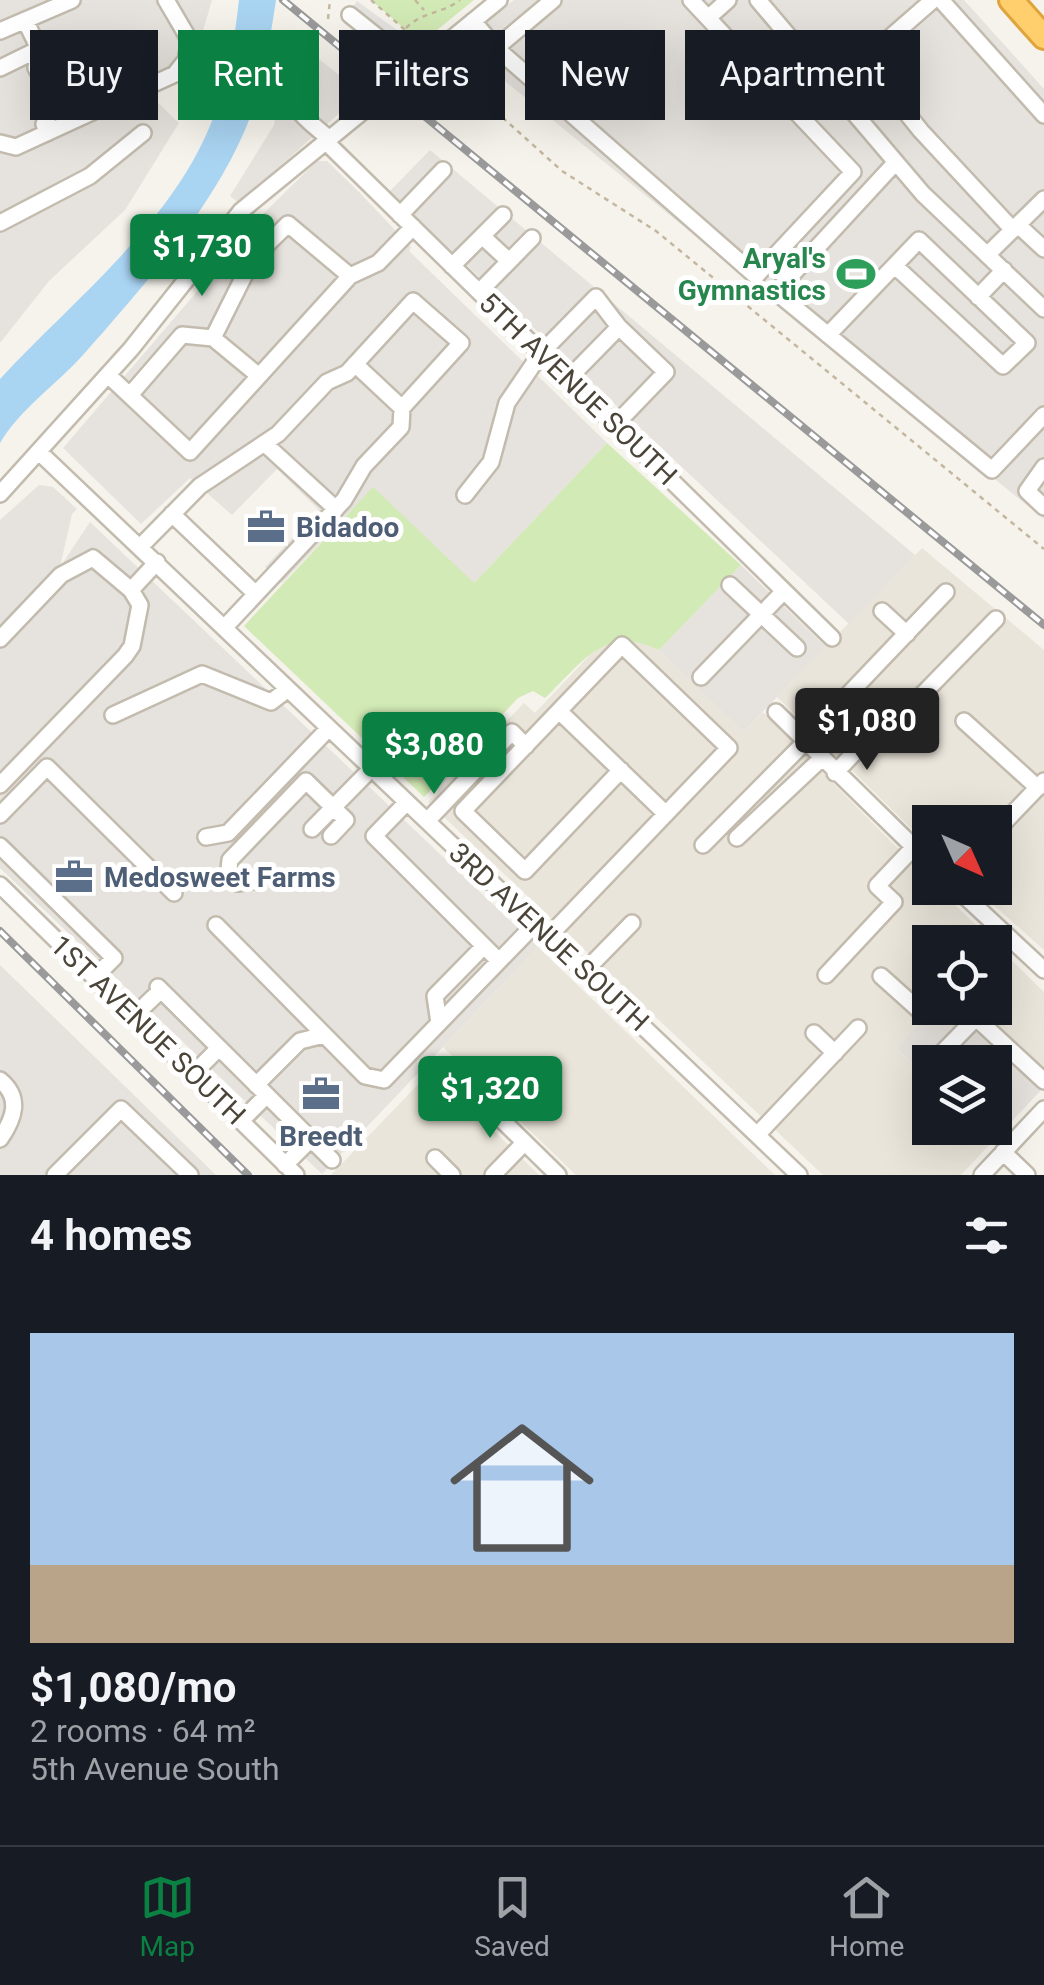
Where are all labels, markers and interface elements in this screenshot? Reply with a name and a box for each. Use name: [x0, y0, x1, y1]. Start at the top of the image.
chip: Buy: [30, 30, 158, 120]
chip: Rent: [178, 30, 319, 120]
chip: Filters: [339, 30, 505, 120]
chip: New: [525, 30, 665, 120]
chip: Apartment: [685, 30, 920, 120]
pin: $1,730: [121, 214, 283, 299]
text: $1,730: [152, 227, 252, 265]
place label: Aryal's Gymnastics: [678, 242, 826, 307]
sports icon: Aryal's Gymnastics: [835, 253, 877, 295]
street label: 5TH AVENUE SOUTH: [472, 286, 684, 492]
office icon: Bidadoo: [245, 506, 287, 548]
place label: Bidadoo: [296, 511, 399, 544]
pin: $1,080: [786, 688, 948, 773]
text: $1,080: [817, 701, 917, 739]
pin: $3,080: [353, 712, 515, 797]
text: $3,080: [384, 725, 484, 763]
north arrow: [912, 805, 1012, 905]
map controls: [912, 805, 1012, 1145]
street label: 3RD AVENUE SOUTH: [442, 836, 656, 1038]
office icon: Medosweet Farms: [53, 856, 95, 898]
place label: Medosweet Farms: [104, 861, 336, 894]
button: locate: [912, 925, 1012, 1025]
street label: 1ST AVENUE SOUTH: [44, 929, 252, 1131]
button: layers: [912, 1045, 1012, 1145]
pin: $1,320: [409, 1056, 571, 1141]
text: $1,320: [440, 1069, 540, 1107]
office icon: Breedt: [300, 1073, 342, 1115]
place label: Breedt: [279, 1120, 363, 1153]
icon: filters: [959, 1208, 1014, 1263]
text: 4 homes: [30, 1211, 192, 1260]
icon: home: [432, 1398, 612, 1578]
text: $1,080/mo: [30, 1663, 237, 1712]
text: 2 rooms · 64 m²: [30, 1712, 255, 1750]
text: 5th Avenue South: [30, 1750, 280, 1788]
tab: Map: [140, 1870, 195, 1963]
tab: Saved: [474, 1870, 550, 1963]
tab: Home: [829, 1870, 904, 1963]

